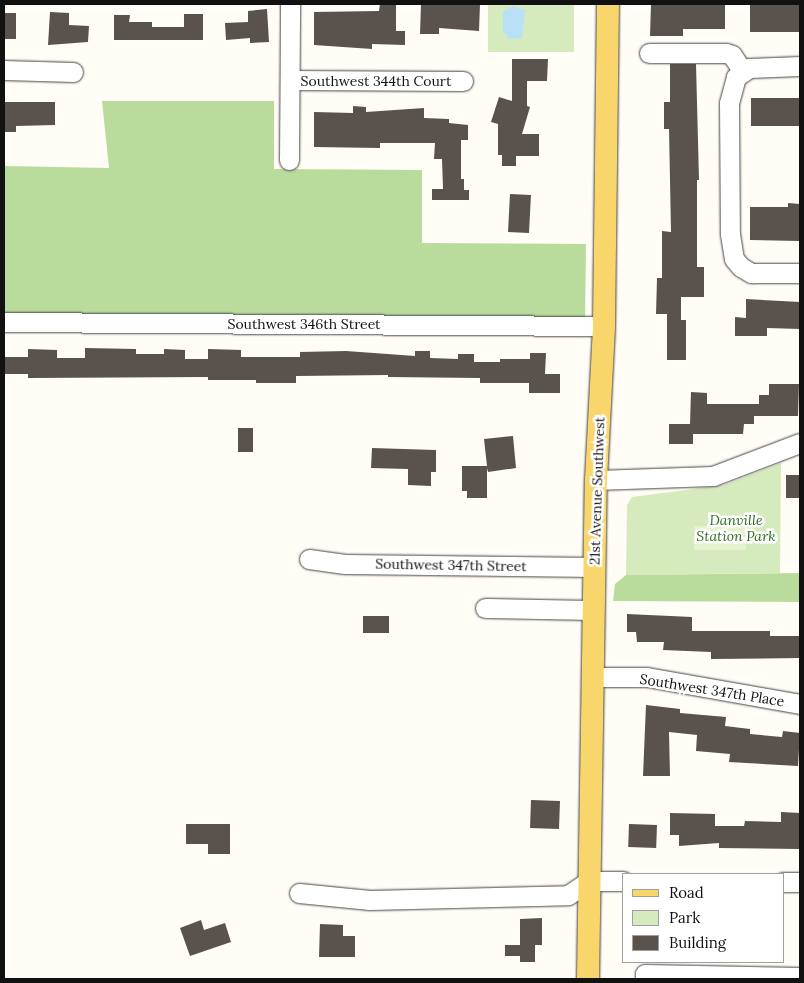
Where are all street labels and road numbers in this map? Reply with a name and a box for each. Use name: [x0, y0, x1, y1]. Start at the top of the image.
street label: Southwest 344th Court: [301, 73, 451, 89]
street label: Southwest 346th Street: [227, 316, 381, 332]
street label: 21st Avenue Southwest: [586, 417, 608, 565]
street label: Southwest 347th Street: [375, 555, 527, 575]
street label: Southwest 347th Place: [639, 670, 785, 710]

